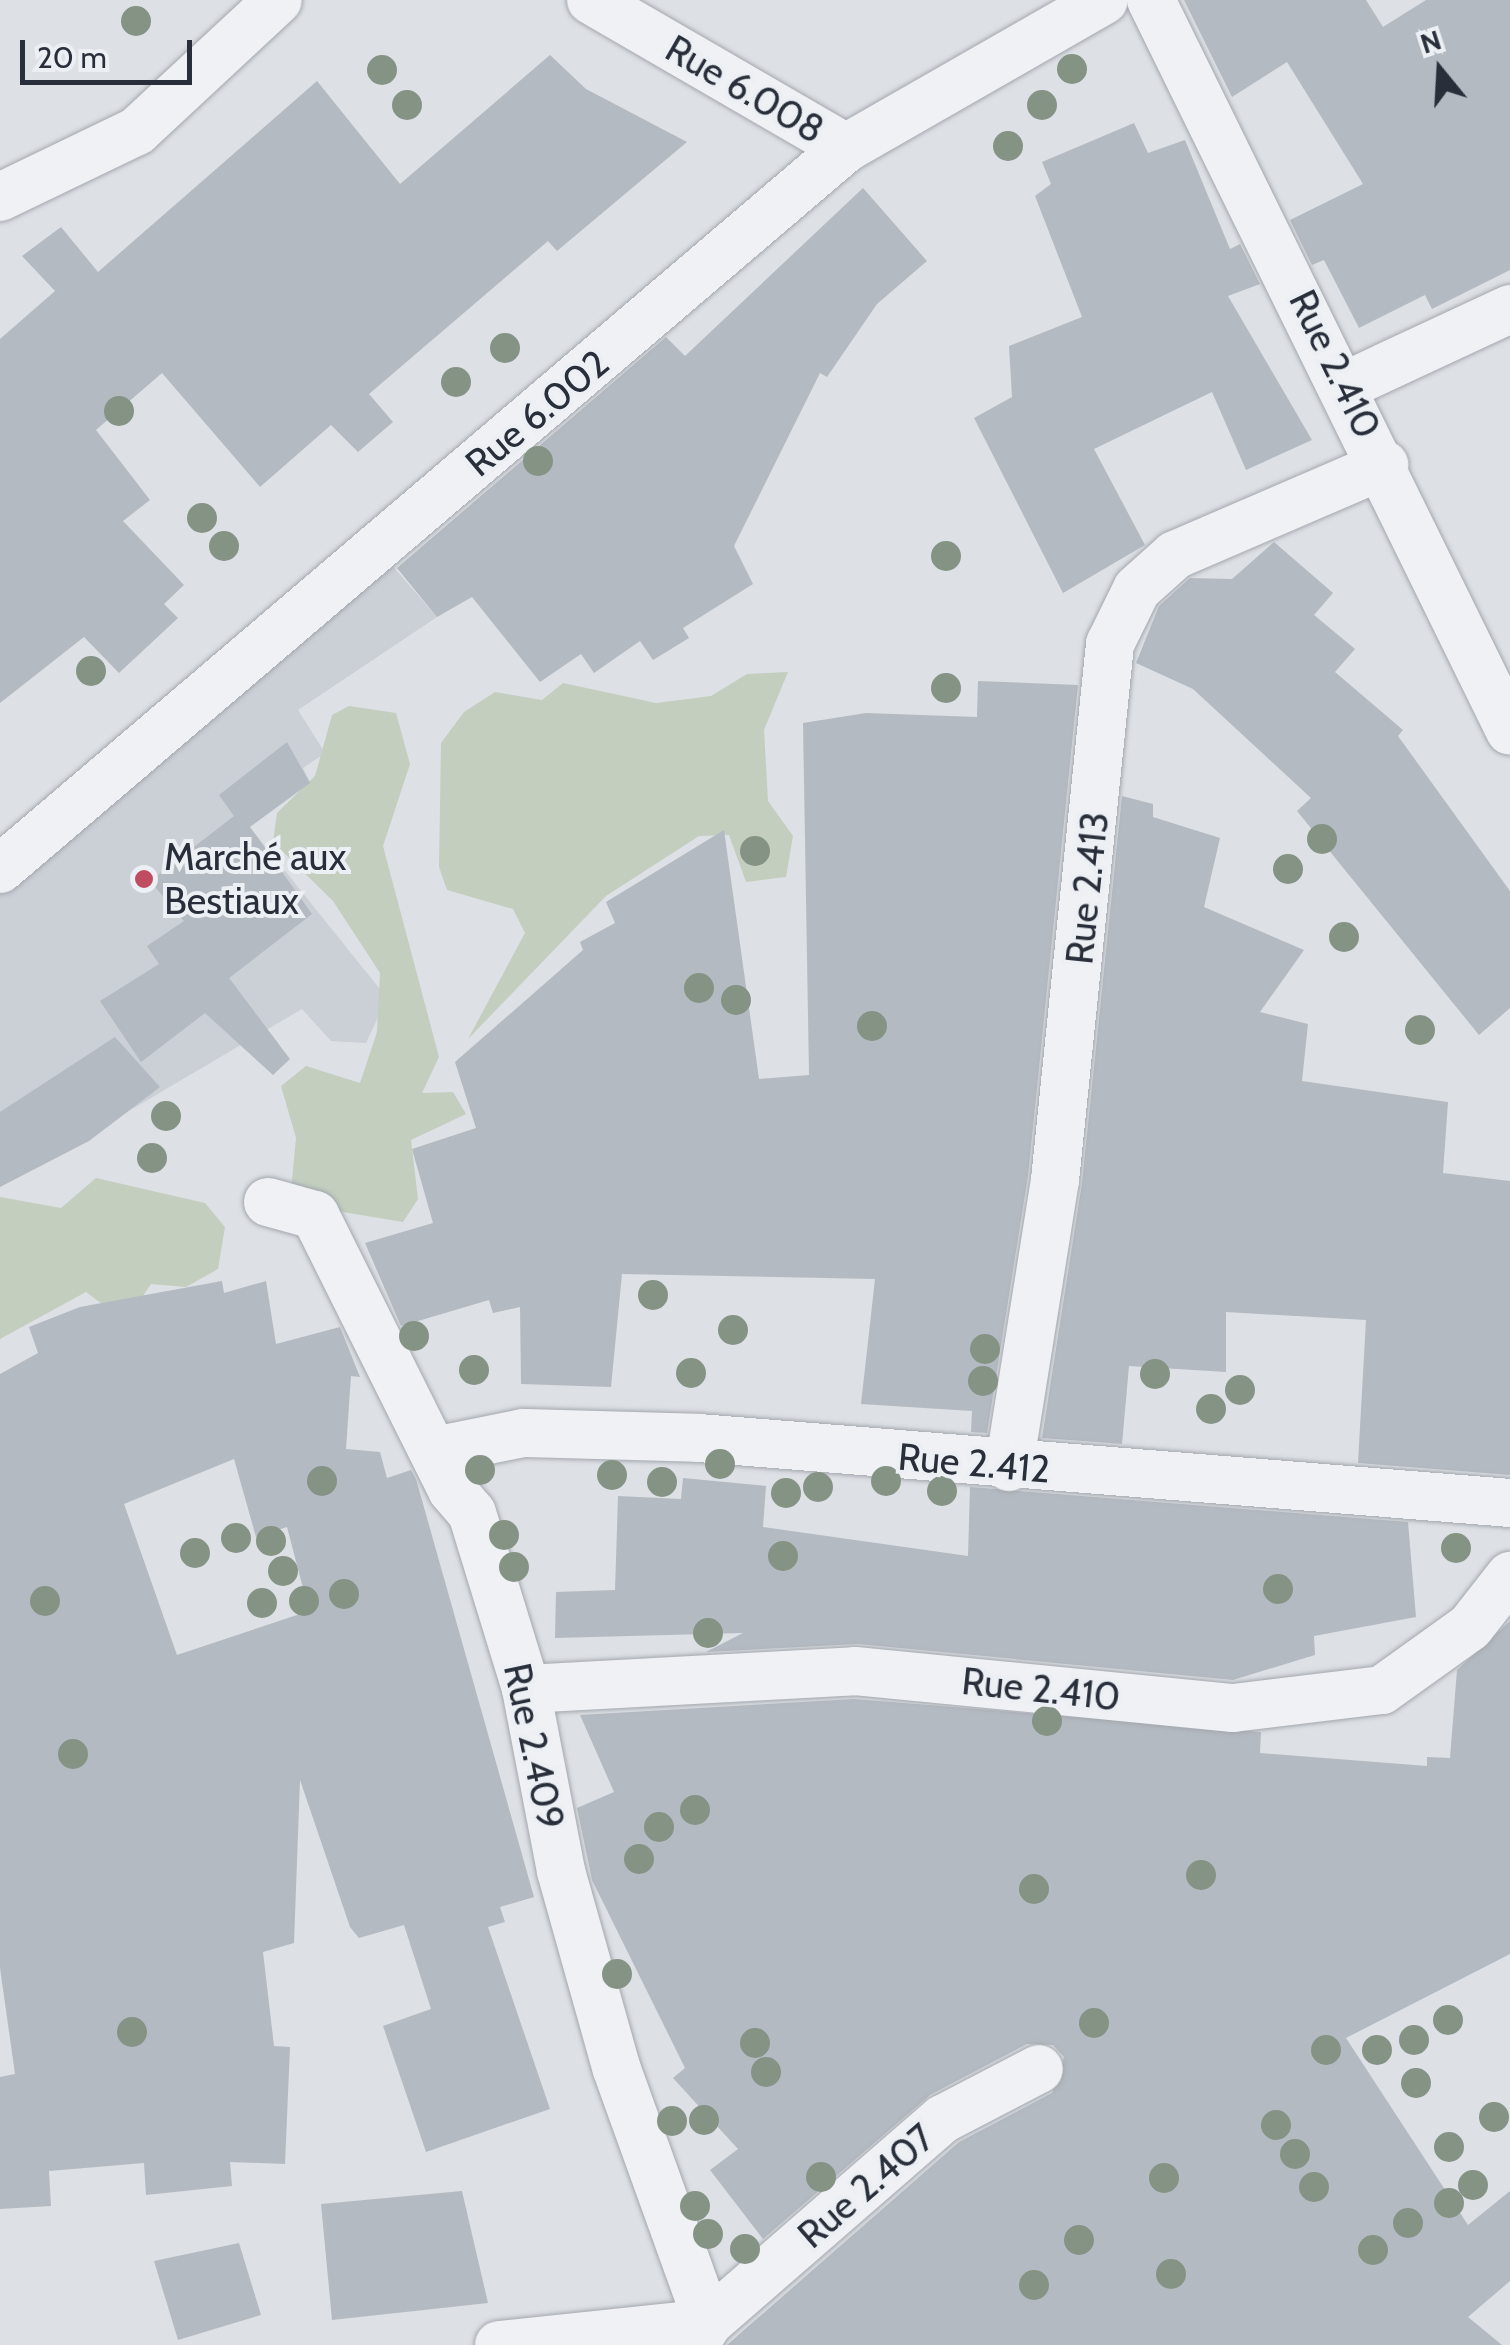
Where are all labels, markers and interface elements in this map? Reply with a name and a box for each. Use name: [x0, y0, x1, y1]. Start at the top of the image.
scale bar: [25, 20, 198, 82]
north arrow: [1390, 20, 1490, 120]
text: N: [1416, 22, 1445, 61]
street label: Rue 6.008: [658, 25, 832, 153]
text: 20 m: [37, 39, 107, 76]
street label: Rue 2.410: [1280, 283, 1390, 445]
street label: Rue 6.002: [456, 340, 618, 486]
street label: Rue 2.413: [1056, 809, 1118, 967]
place label: Marché aux Bestiaux: [164, 834, 346, 924]
marker: Marché aux Bestiaux: [133, 868, 155, 890]
street label: Rue 2.412: [896, 1434, 1052, 1492]
street label: Rue 2.410: [960, 1658, 1122, 1720]
street label: Rue 2.409: [494, 1659, 574, 1833]
street label: Rue 2.407: [789, 2115, 943, 2257]

